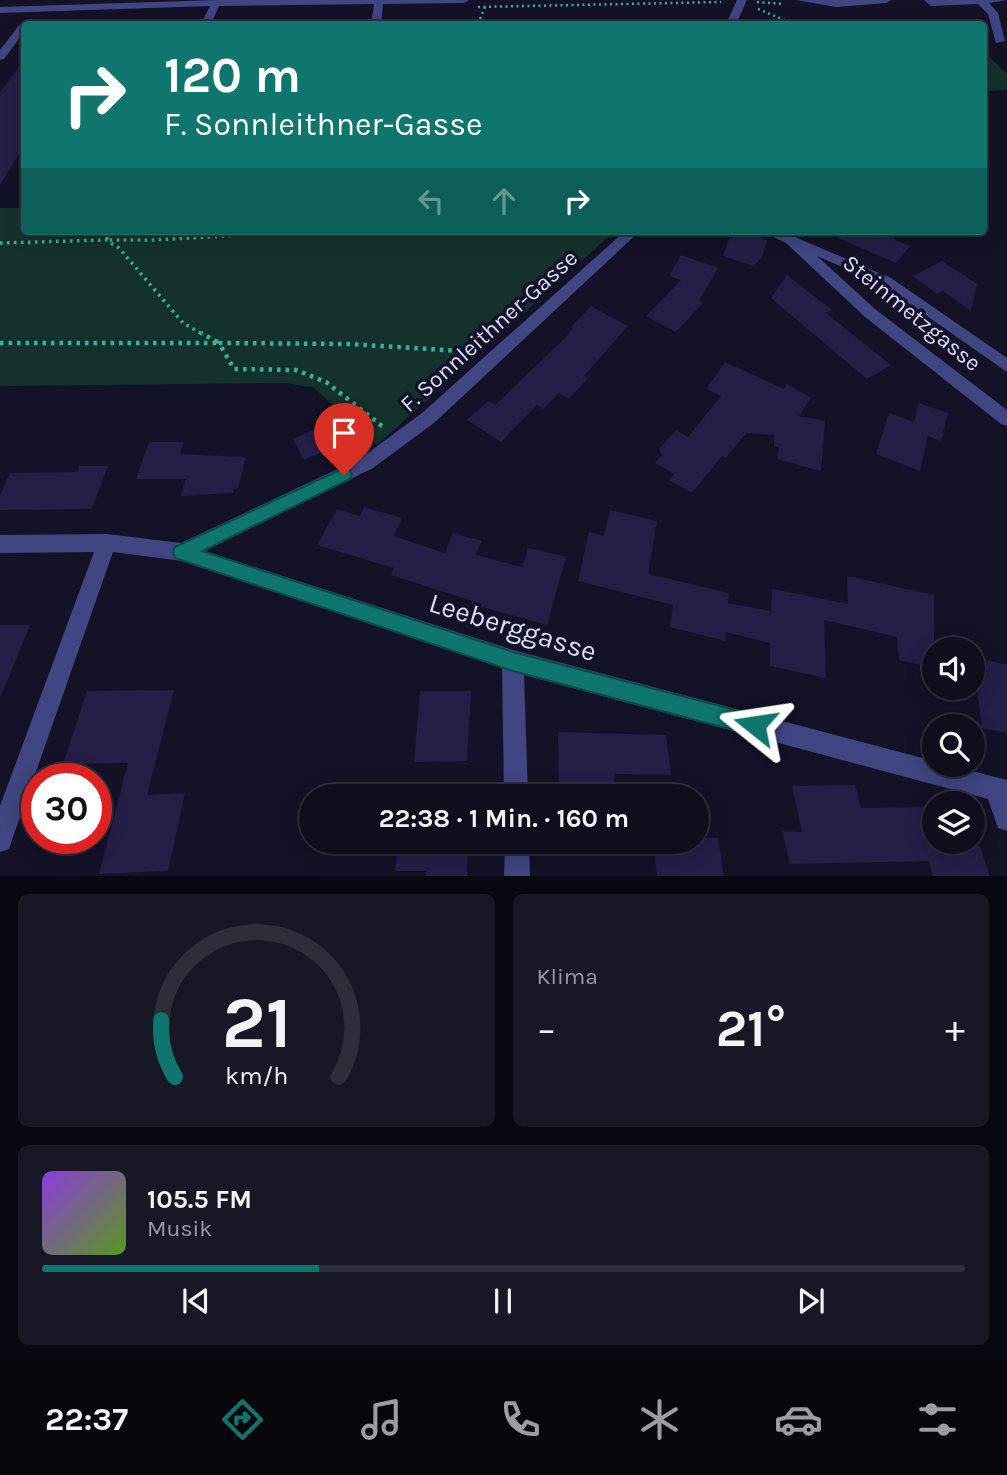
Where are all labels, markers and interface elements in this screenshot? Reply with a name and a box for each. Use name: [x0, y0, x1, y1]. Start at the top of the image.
text: 120 m: [164, 47, 301, 104]
icon: right: [49, 49, 140, 140]
text: F. Sonnleithner-Gasse: [164, 106, 483, 143]
icon: left: [412, 182, 450, 220]
icon: ahead: [485, 182, 523, 220]
icon: right: [558, 182, 596, 220]
street label: F. Sonnleithner-Gasse: [395, 244, 583, 418]
street label: Steinmetzgasse: [838, 249, 986, 377]
pin: [314, 403, 374, 475]
icon: arrive: [325, 414, 363, 452]
street label: Leeberggasse: [425, 586, 601, 668]
map controls: [922, 637, 985, 854]
button: sound: [922, 637, 985, 700]
position arrow: [718, 688, 792, 762]
button: search: [922, 714, 985, 777]
speed limit sign: 30: [21, 763, 112, 854]
button: layers: [922, 791, 985, 854]
text: 22:38 · 1 Min. · 160 m: [379, 803, 629, 834]
text: Klima: [537, 963, 598, 990]
text: 21: [221, 980, 291, 1065]
text: 21°: [716, 998, 786, 1059]
text: −: [537, 1007, 556, 1052]
text: +: [945, 1007, 965, 1052]
text: km/h: [225, 1060, 288, 1089]
text: 105.5 FM: [147, 1184, 252, 1215]
text: Musik: [147, 1215, 212, 1242]
icon: previous: [177, 1282, 215, 1320]
icon: pause: [484, 1282, 522, 1320]
icon: next: [792, 1282, 830, 1320]
icon: directions: [218, 1395, 267, 1444]
icon: music: [357, 1395, 406, 1444]
icon: phone: [496, 1395, 545, 1444]
icon: climate: [635, 1395, 684, 1444]
icon: car: [774, 1395, 823, 1444]
icon: filters: [913, 1395, 962, 1444]
text: 22:37: [45, 1401, 128, 1438]

